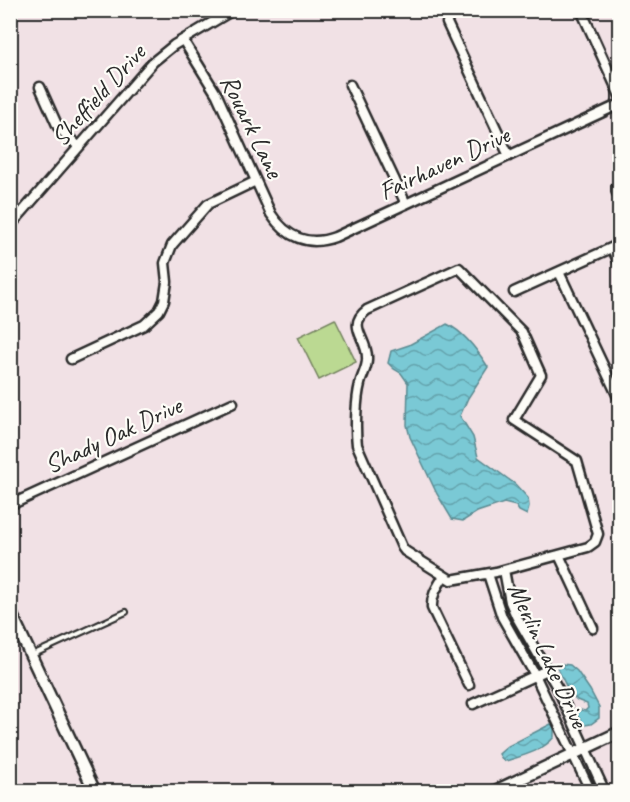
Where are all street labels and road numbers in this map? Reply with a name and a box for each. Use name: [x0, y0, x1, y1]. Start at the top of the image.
street label: Sheffield Drive: [43, 35, 154, 153]
street label: Rouark Lane: [213, 69, 292, 184]
street label: Fairhaven Drive: [373, 118, 516, 208]
street label: Shady Oak Drive: [39, 388, 189, 481]
street label: Merlin Lake Drive: [500, 577, 597, 734]

